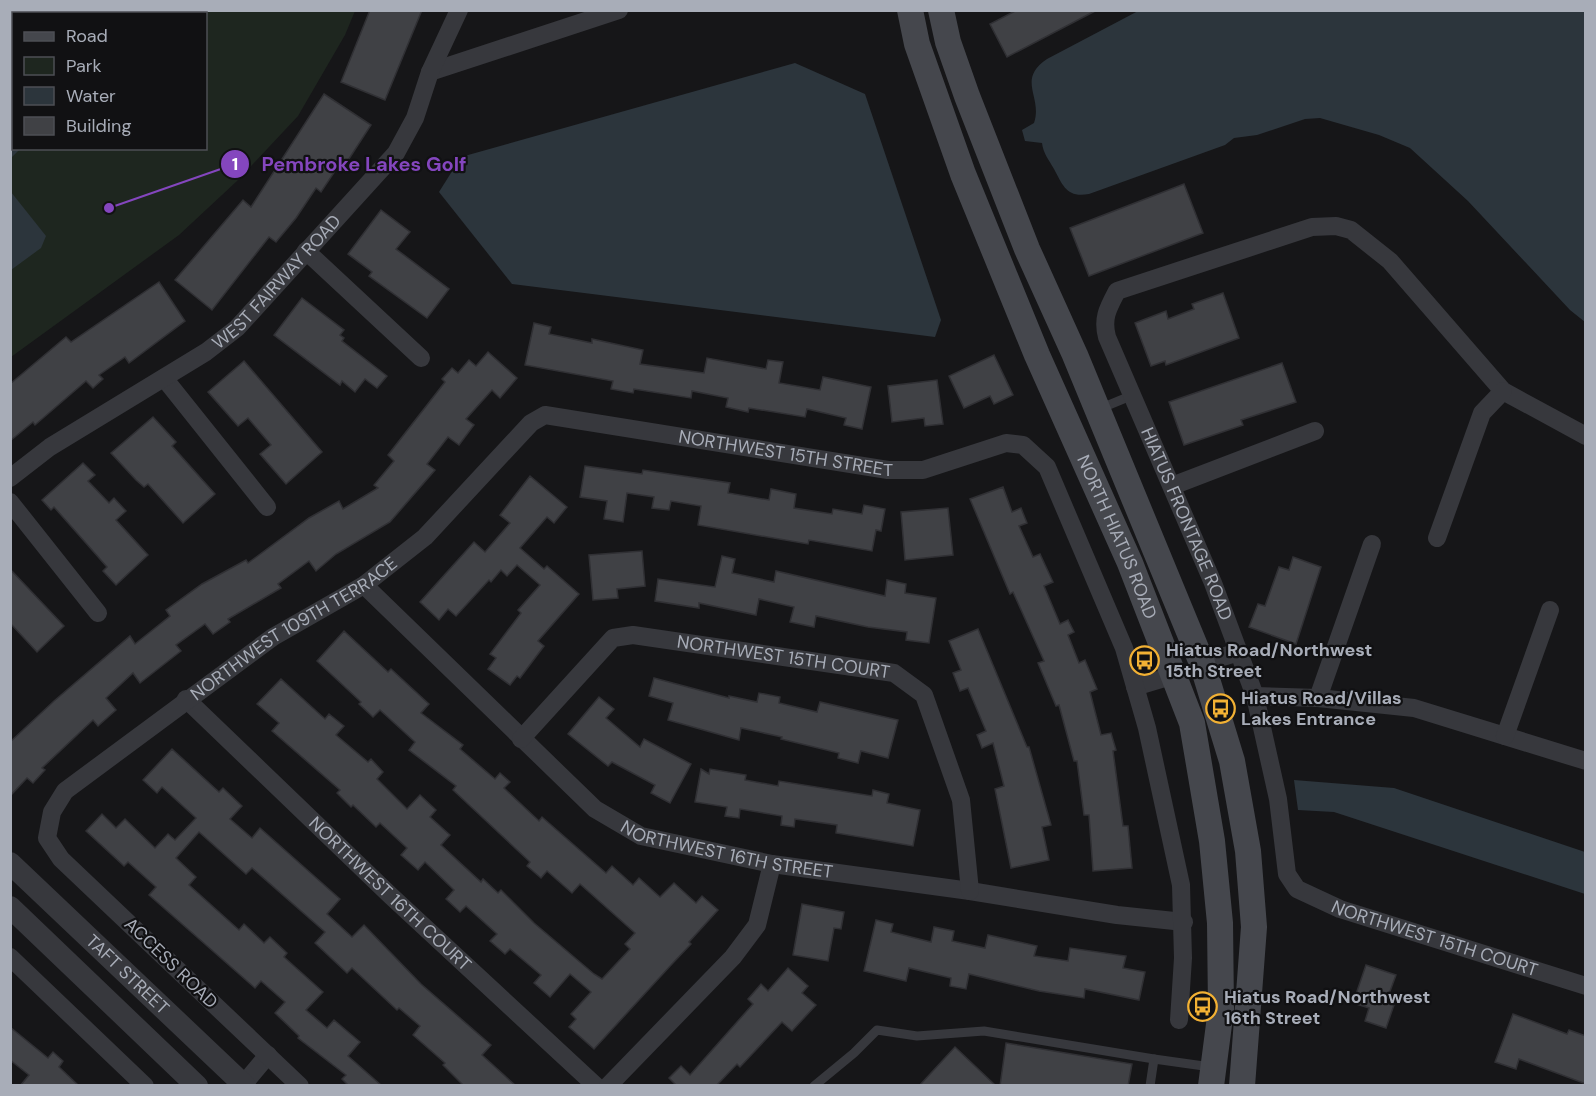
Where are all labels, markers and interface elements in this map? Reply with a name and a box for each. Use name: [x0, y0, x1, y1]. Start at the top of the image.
legend: [12, 12, 207, 150]
text: Road: [66, 24, 108, 48]
text: Park: [66, 54, 102, 78]
text: Water: [66, 84, 116, 108]
text: Building: [66, 114, 131, 138]
callout: Pembroke Lakes Golf: [220, 145, 479, 183]
text: Pembroke Lakes Golf: [262, 151, 466, 177]
text: 1: [232, 152, 238, 176]
street label: WEST FAIRWAY ROAD: [207, 209, 346, 355]
street label: HIATUS FRONTAGE ROAD: [1135, 424, 1238, 624]
street label: NORTHWEST 15TH STREET: [677, 425, 893, 482]
street label: NORTH HIATUS ROAD: [1071, 451, 1163, 623]
street label: NORTHWEST 109TH TERRACE: [186, 551, 402, 706]
street label: NORTHWEST 15TH COURT: [675, 630, 892, 684]
place label: Hiatus Road/Northwest 15th Street: [1166, 638, 1372, 683]
bus stop icon: Hiatus Road/Northwest 15th Street: [1129, 644, 1161, 676]
place label: Hiatus Road/Villas Lakes Entrance: [1241, 686, 1402, 731]
bus stop icon: Hiatus Road/Villas Lakes Entrance: [1204, 692, 1236, 724]
street label: NORTHWEST 16TH COURT: [303, 811, 476, 976]
street label: NORTHWEST 16TH STREET: [616, 815, 835, 884]
street label: NORTHWEST 15TH COURT: [1327, 895, 1541, 982]
street label: ACCESS ROAD: [119, 912, 223, 1014]
street label: TAFT STREET: [81, 929, 174, 1020]
place label: Hiatus Road/Northwest 16th Street: [1224, 985, 1430, 1030]
bus stop icon: Hiatus Road/Northwest 16th Street: [1187, 991, 1219, 1023]

